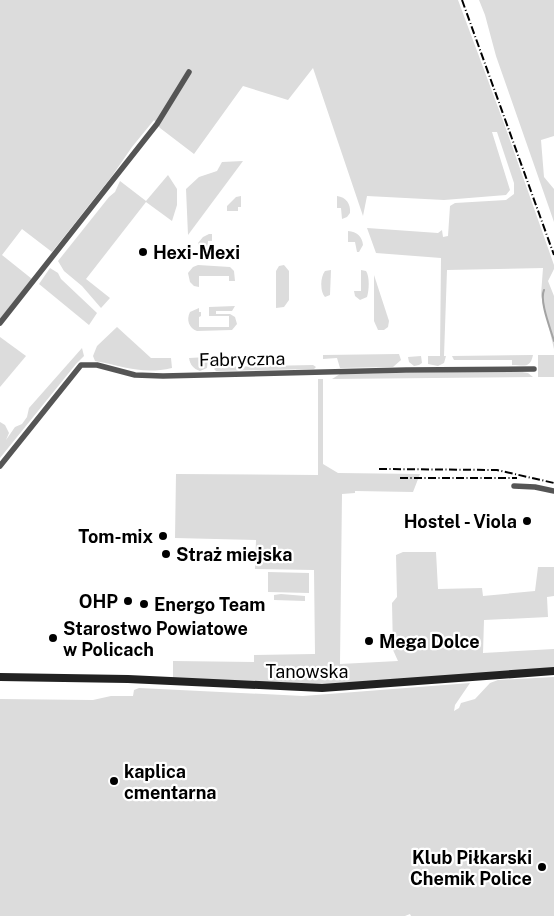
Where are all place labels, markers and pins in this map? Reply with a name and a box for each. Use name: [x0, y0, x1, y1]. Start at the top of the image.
place label: Hexi-Mexi: [153, 242, 240, 263]
marker: Hexi-Mexi: [137, 246, 149, 258]
place label: Hostel - Viola: [404, 511, 517, 532]
marker: Hostel - Viola: [521, 515, 533, 527]
place label: Tom-mix: [78, 526, 153, 547]
marker: Tom-mix: [157, 530, 169, 542]
place label: Straż miejska: [176, 544, 292, 565]
marker: Straż miejska: [160, 548, 172, 560]
place label: OHP: [79, 591, 118, 612]
place label: Energo Team: [154, 594, 265, 615]
marker: OHP: [122, 595, 134, 607]
marker: Energo Team: [138, 598, 150, 610]
place label: Starostwo Powiatowe w Policach: [63, 618, 248, 660]
place label: Mega Dolce: [379, 631, 480, 652]
marker: Starostwo Powiatowe w Policach: [47, 632, 59, 644]
marker: Mega Dolce: [363, 635, 375, 647]
place label: kaplica cmentarna: [124, 761, 217, 803]
marker: kaplica cmentarna: [108, 775, 120, 787]
place label: Klub Piłkarski Chemik Police: [410, 847, 532, 889]
marker: Klub Piłkarski Chemik Police: [536, 861, 548, 873]

